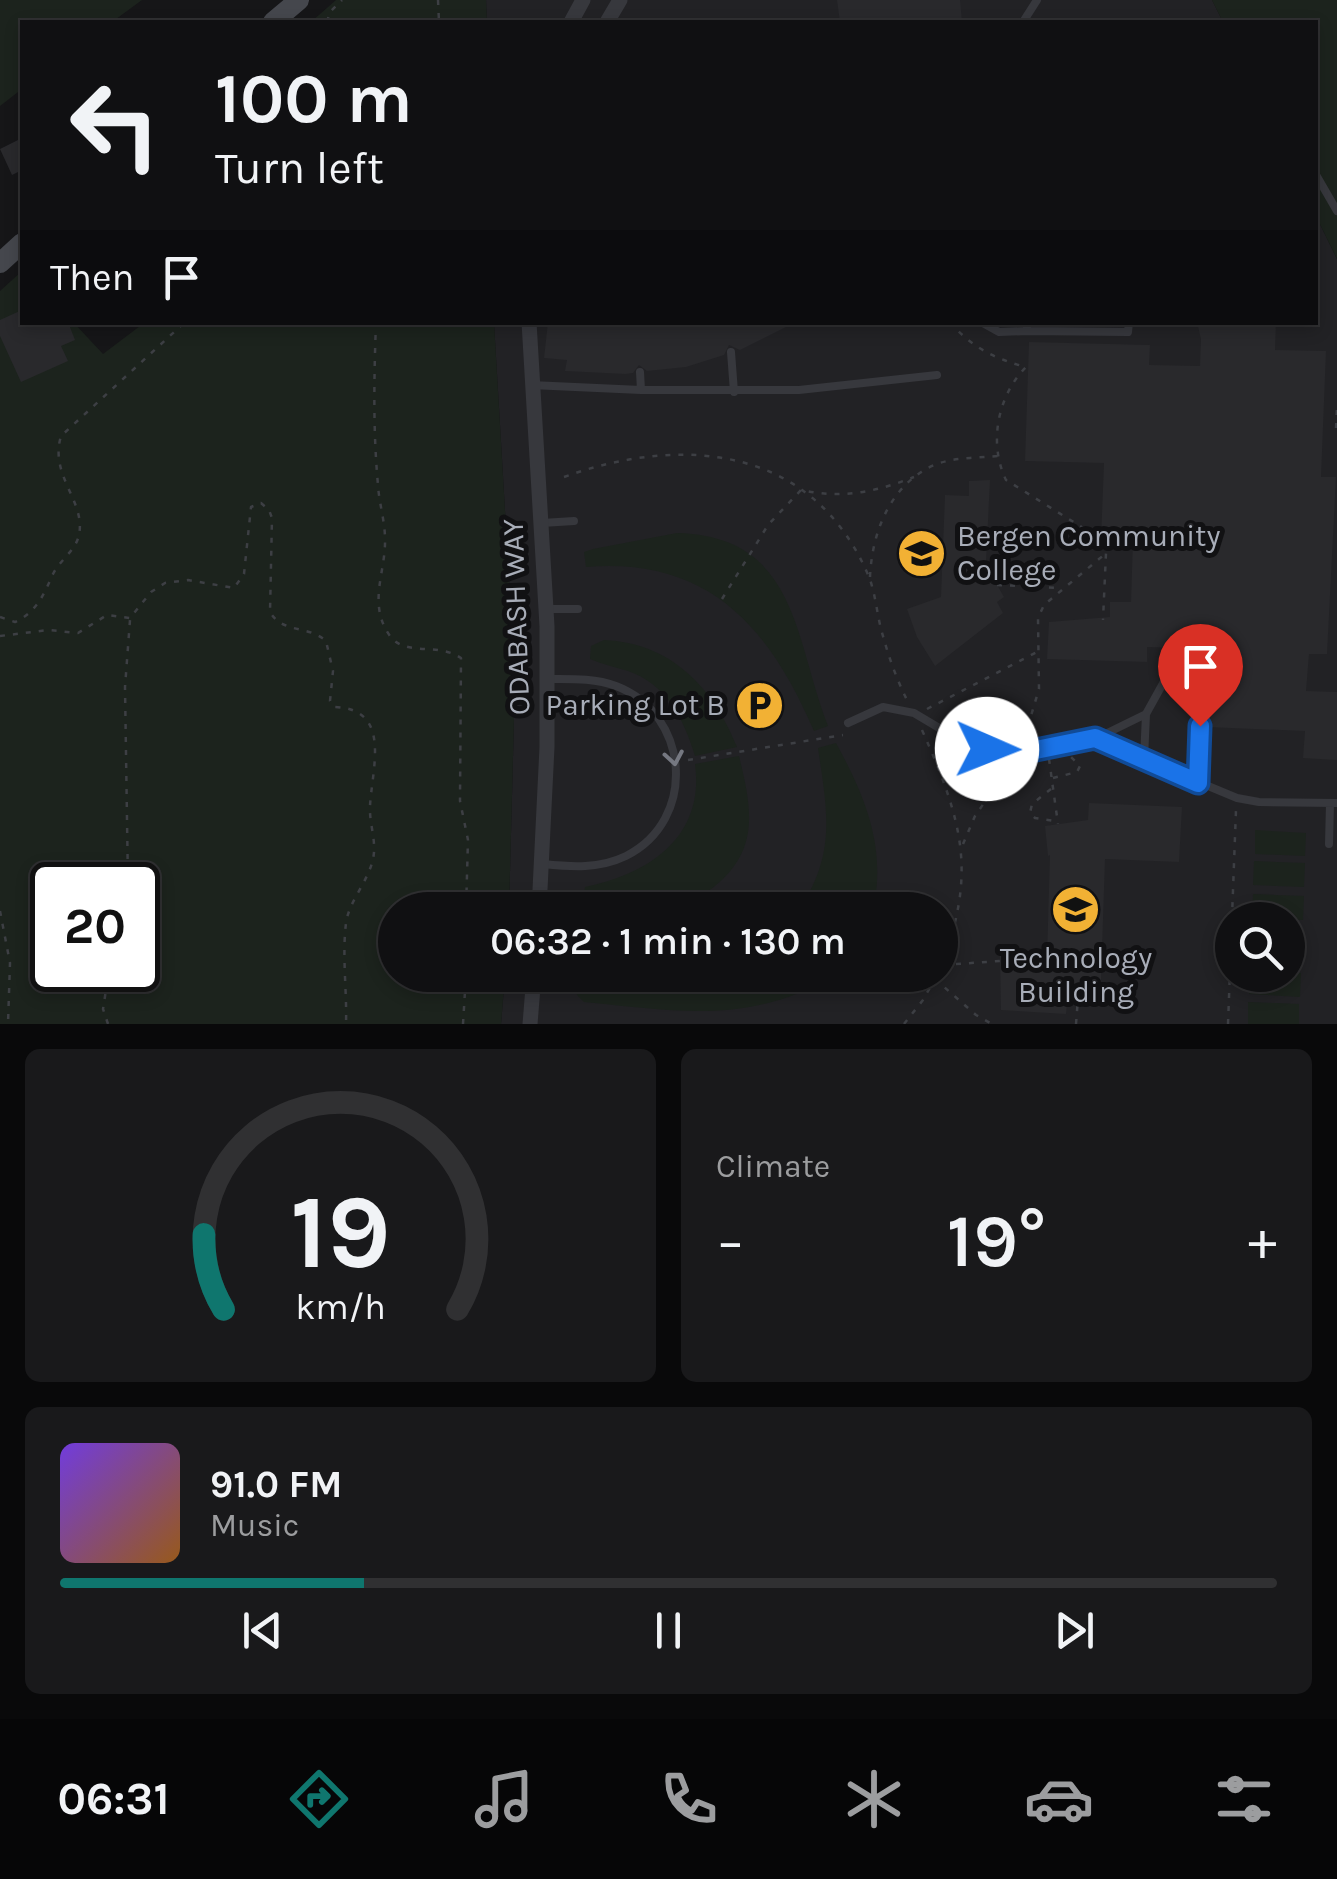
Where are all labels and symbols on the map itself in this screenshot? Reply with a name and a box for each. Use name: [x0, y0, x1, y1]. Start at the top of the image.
street label: ODABASH WAY: [495, 518, 537, 716]
place label: Bergen Community College: [957, 518, 1220, 588]
school or university icon: Bergen Community College: [896, 527, 948, 579]
pin: [1158, 624, 1243, 727]
parking icon: Parking Lot B: [734, 679, 786, 731]
place label: Parking Lot B: [546, 687, 725, 723]
position arrow: [935, 697, 1039, 801]
one-way arrow: [663, 750, 684, 766]
speed limit sign: 20: [30, 862, 160, 992]
school or university icon: Technology Building: [1050, 883, 1102, 935]
place label: Technology Building: [1000, 940, 1152, 1010]

